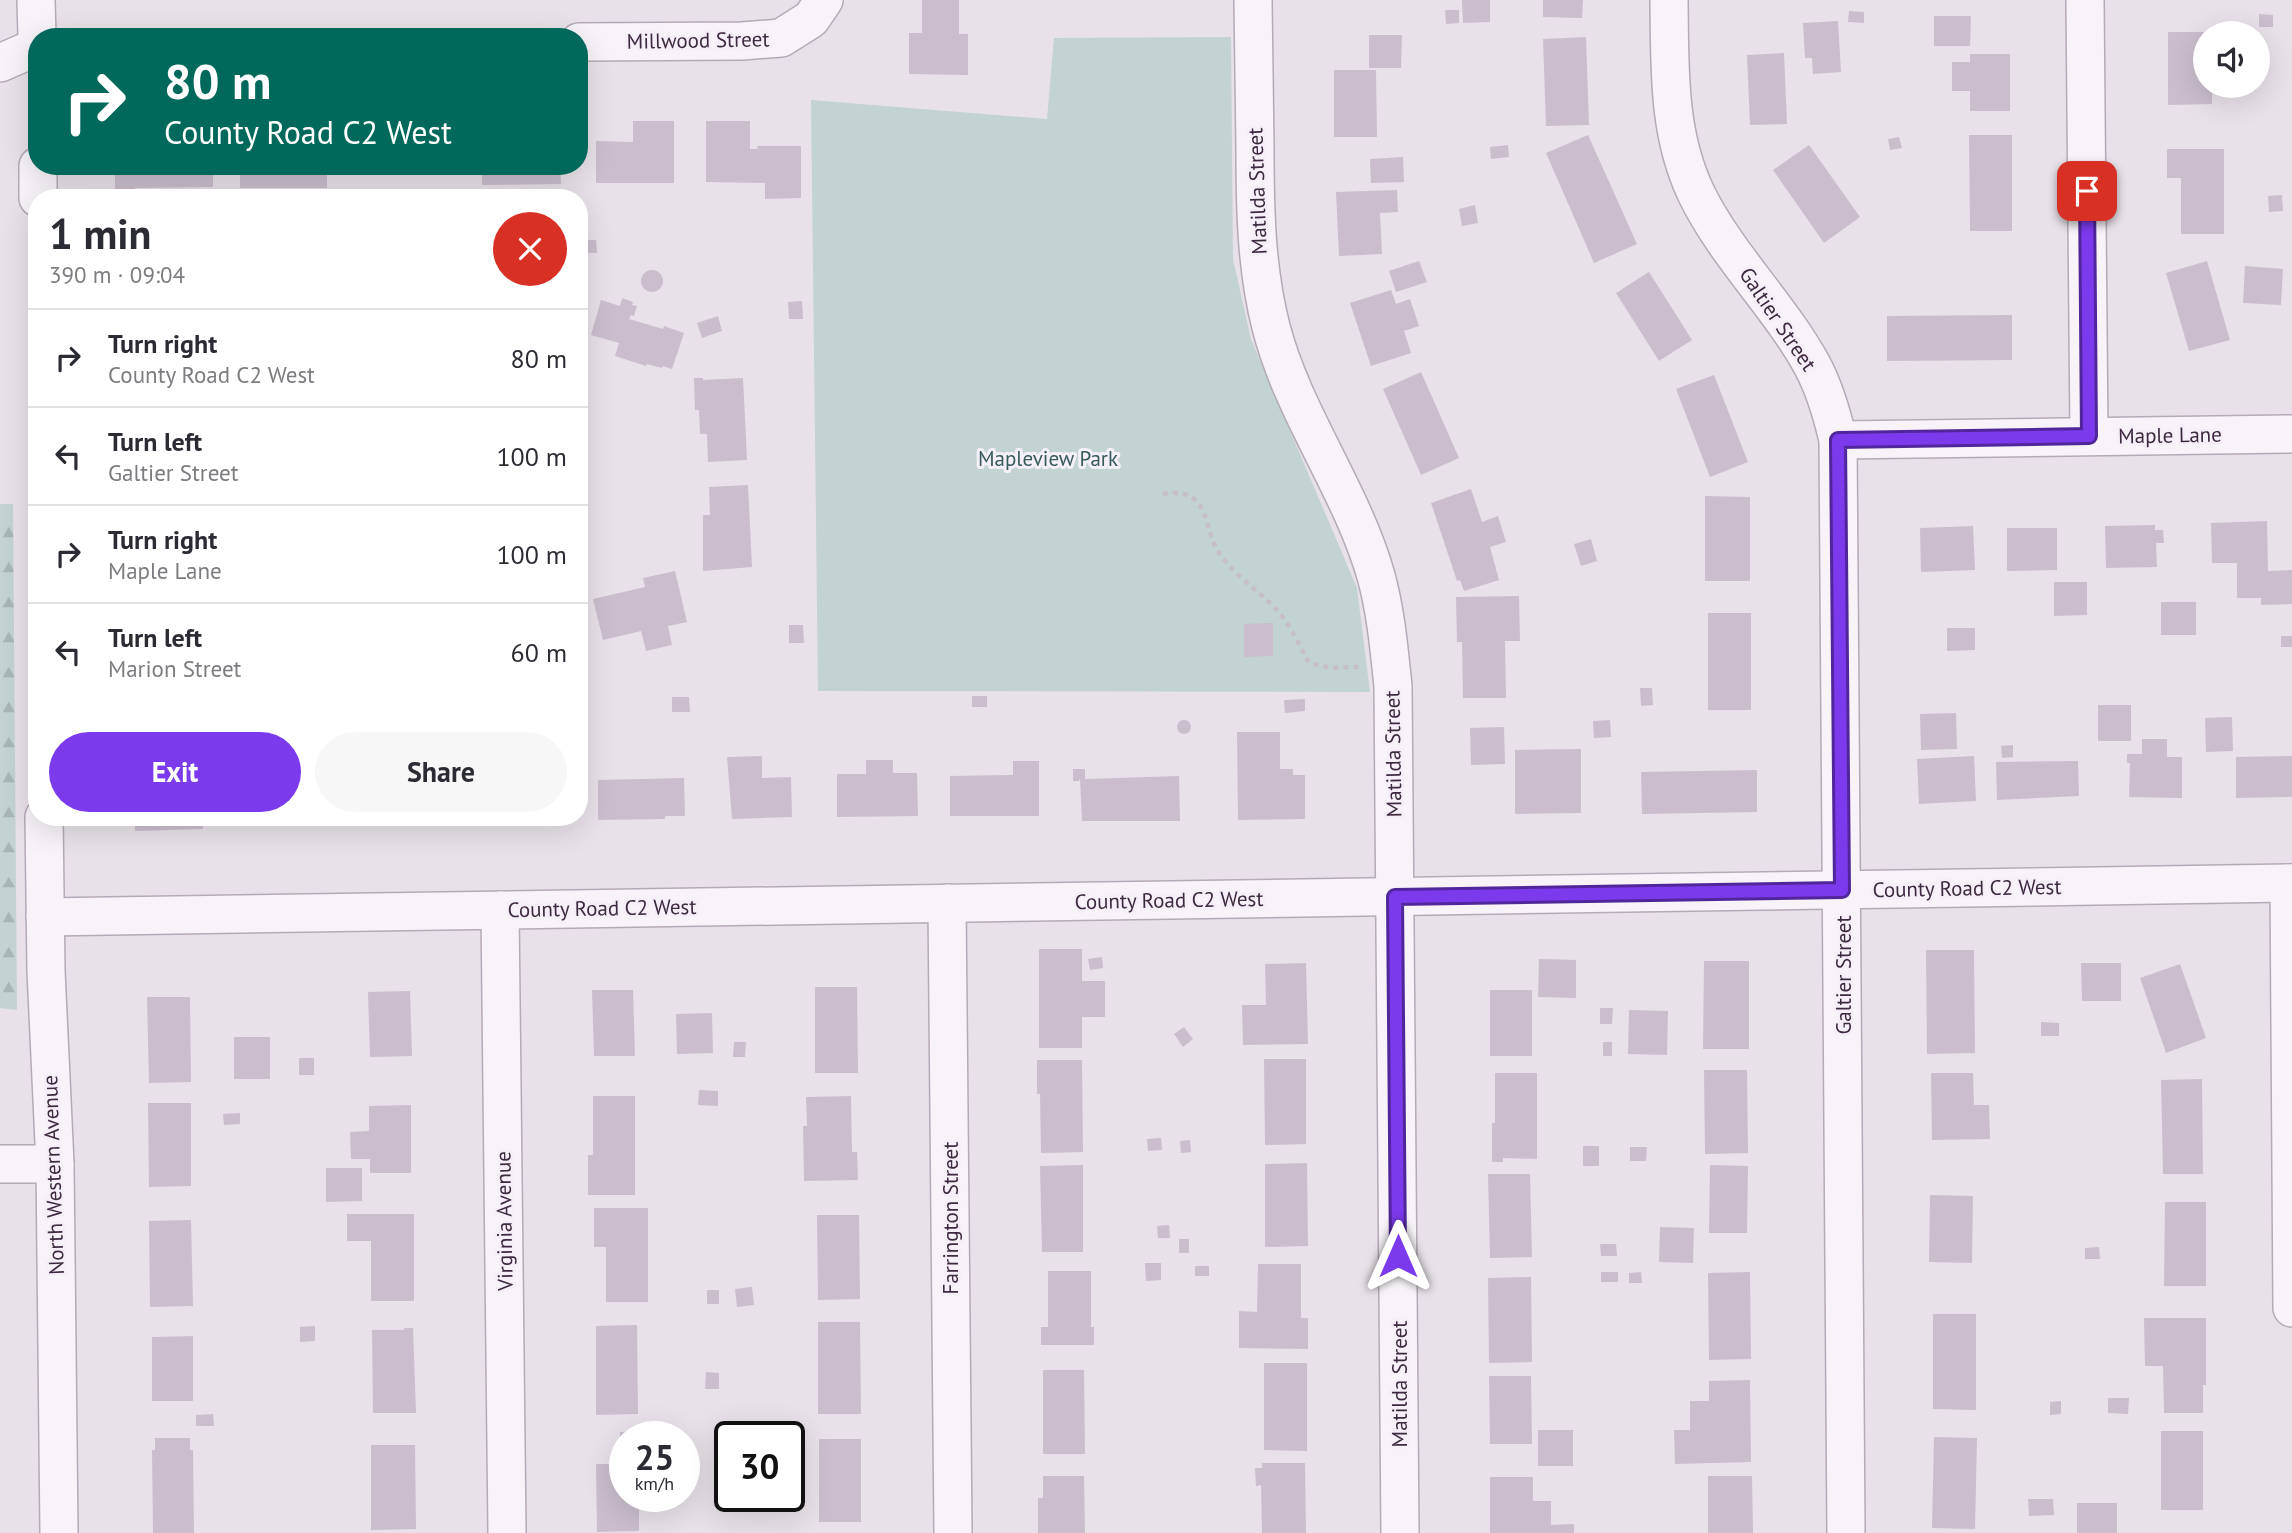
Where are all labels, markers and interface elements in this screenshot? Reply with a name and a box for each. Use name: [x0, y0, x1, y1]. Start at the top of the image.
map controls: [2193, 21, 2270, 98]
button: sound: [2193, 21, 2270, 98]
street label: Millwood Street: [626, 25, 770, 55]
text: 80 m: [164, 49, 271, 113]
icon: right: [49, 56, 140, 147]
text: County Road C2 West: [164, 111, 452, 153]
street label: Matilda Street: [1241, 127, 1273, 255]
pin: [2057, 161, 2117, 221]
icon: arrive: [2068, 172, 2106, 210]
text: 1 min: [49, 206, 151, 261]
button: close: [493, 212, 567, 286]
text: 390 m · 09:04: [49, 260, 185, 289]
street label: Galtier Street: [1733, 262, 1823, 376]
text: Turn right: [108, 327, 217, 360]
icon: right: [49, 339, 87, 377]
text: 80 m: [511, 342, 567, 375]
text: County Road C2 West: [108, 360, 315, 389]
street label: Maple Lane: [2118, 421, 2222, 449]
text: Turn left: [108, 425, 202, 458]
icon: left: [49, 437, 87, 475]
text: 100 m: [496, 440, 567, 473]
park label: Mapleview Park: [978, 445, 1118, 472]
text: Galtier Street: [108, 458, 239, 487]
text: Turn right: [108, 523, 217, 556]
icon: right: [49, 535, 87, 573]
text: 100 m: [496, 538, 567, 571]
text: Maple Lane: [108, 556, 222, 585]
text: Turn left: [108, 621, 202, 654]
icon: left: [49, 633, 87, 671]
text: 60 m: [511, 636, 567, 669]
text: Marion Street: [108, 654, 241, 683]
street label: Matilda Street: [1378, 690, 1408, 818]
button: Exit: [49, 732, 301, 812]
button: Share: [315, 732, 567, 812]
street label: County Road C2 West: [1872, 873, 2062, 903]
street label: County Road C2 West: [1074, 885, 1264, 915]
street label: County Road C2 West: [507, 893, 697, 923]
street label: Galtier Street: [1830, 915, 1857, 1035]
street label: North Western Avenue: [36, 1075, 70, 1275]
street label: Farrington Street: [937, 1142, 964, 1294]
street label: Virginia Avenue: [489, 1151, 519, 1292]
position arrow: [1361, 1219, 1435, 1293]
street label: Matilda Street: [1386, 1321, 1413, 1447]
speed limit sign: 30: [714, 1421, 805, 1512]
text: 25: [635, 1434, 674, 1480]
text: km/h: [635, 1472, 674, 1495]

